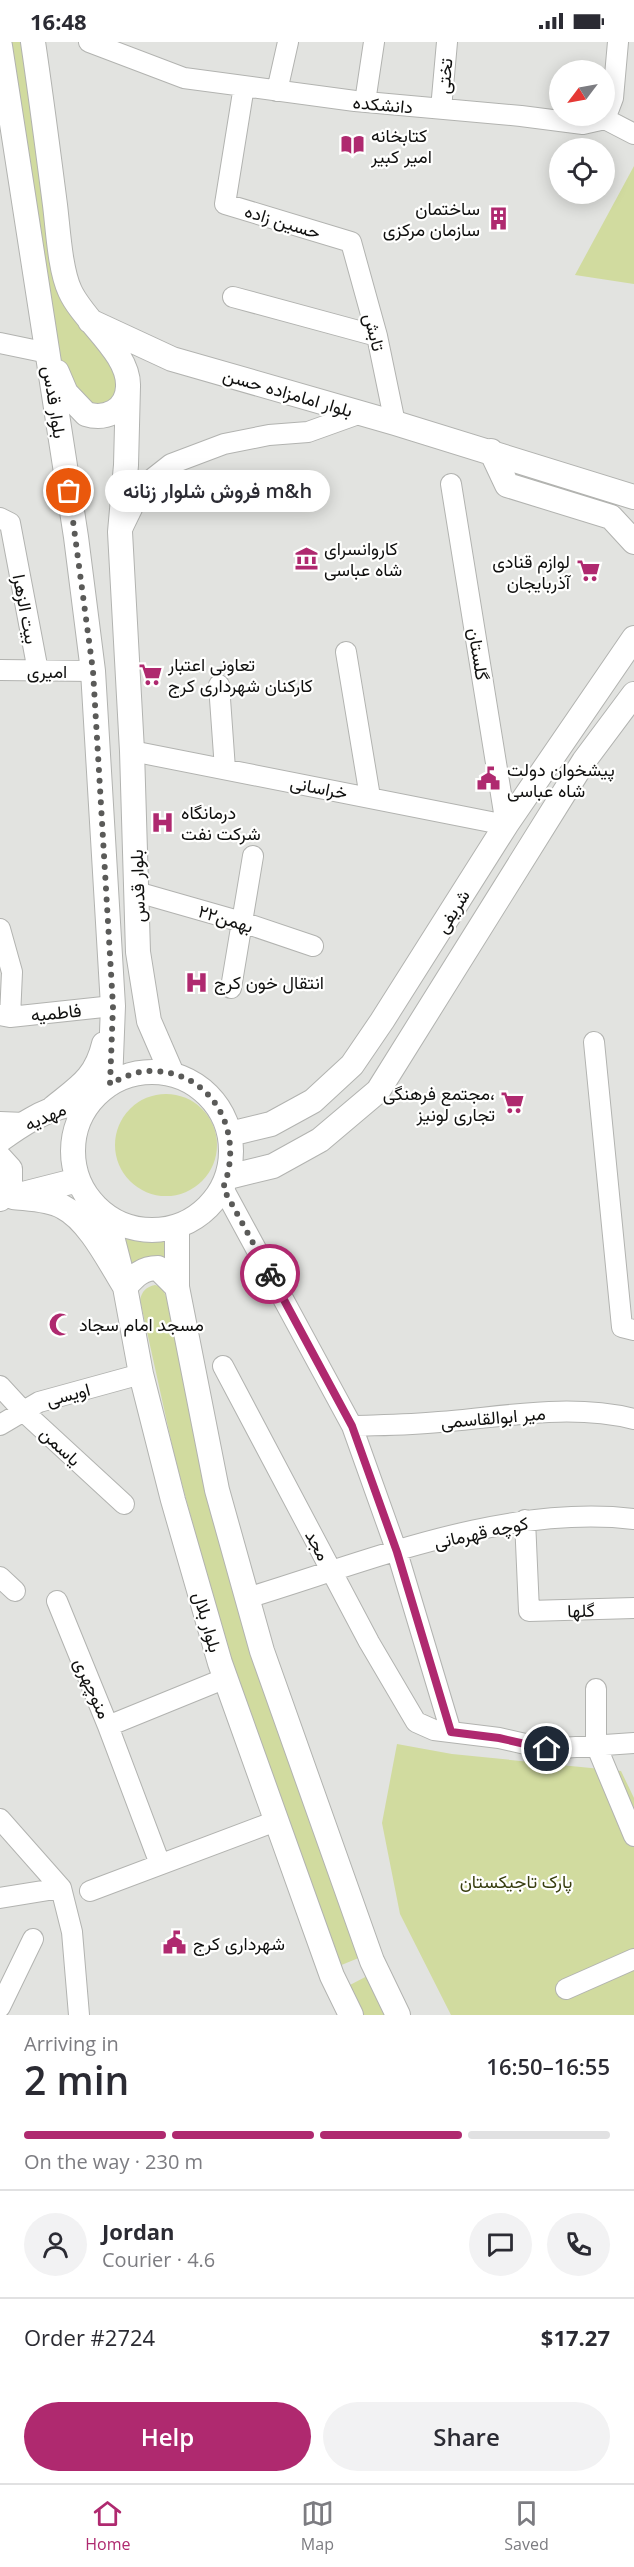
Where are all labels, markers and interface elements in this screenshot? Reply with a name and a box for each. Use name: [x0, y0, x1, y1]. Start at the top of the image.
text: 16:48: [30, 6, 87, 36]
street label: تختی: [430, 57, 458, 95]
north arrow: [549, 60, 615, 126]
map controls: [549, 60, 615, 204]
street label: دانشکده: [352, 89, 414, 119]
place label: کتابخانه امیر کبیر: [370, 123, 432, 168]
library icon: کتابخانه امیر کبیر: [340, 132, 366, 158]
button: locate: [549, 138, 615, 204]
place label: ساختمان سازمان مرکزی: [383, 196, 480, 241]
street label: حسین زاده: [242, 198, 324, 244]
building icon: ساختمان سازمان مرکزی: [485, 205, 511, 231]
street label: تابش: [359, 311, 391, 353]
street label: بلوار امامزاده حسن: [220, 362, 356, 422]
street label: بلوار قدس: [37, 364, 73, 440]
pin: [43, 465, 94, 516]
callout: فروش شلوار زنانه m&h: [105, 470, 330, 512]
icon: bag: [52, 474, 85, 507]
text: فروش شلوار زنانه m&h: [123, 477, 312, 504]
place label: کاروانسرای شاه عباسی: [324, 536, 402, 581]
museum icon: کاروانسرای شاه عباسی: [293, 545, 319, 571]
place label: لوازم قنادی آذربایجان: [492, 549, 572, 594]
supermarket icon: لوازم قنادی آذربایجان: [575, 558, 601, 584]
street label: بیت الزهرا: [7, 572, 45, 646]
street label: گلستان: [463, 626, 495, 682]
place label: تعاونی اعتبار کارکنان شهرداری کرج: [167, 652, 313, 698]
street label: امیری: [27, 659, 67, 683]
supermarket icon: تعاونی اعتبار کارکنان شهرداری کرج: [137, 661, 163, 687]
place label: پیشخوان دولت شاه عباسی: [507, 757, 615, 802]
public building icon: پیشخوان دولت شاه عباسی: [476, 766, 502, 792]
street label: خراسانی: [288, 770, 350, 804]
place label: درمانگاه شرکت نفت: [181, 800, 261, 845]
hospital icon: درمانگاه شرکت نفت: [150, 809, 176, 835]
street label: بلوار قدس: [124, 849, 150, 923]
street label: شریفی: [429, 885, 475, 937]
street label: ۲۲بهمن: [196, 898, 256, 938]
hospital icon: انتقال خون کرج: [183, 969, 209, 995]
place label: انتقال خون کرج: [214, 970, 324, 995]
street label: فاطمیه: [29, 997, 83, 1027]
place label: مجتمع فرهنگی، تجاری لونیز: [383, 1081, 495, 1126]
supermarket icon: مجتمع فرهنگی، تجاری لونیز: [500, 1090, 526, 1116]
street label: مهدیه: [20, 1096, 70, 1136]
courier: [240, 1244, 300, 1304]
icon: bike: [254, 1258, 287, 1291]
mosque icon: مسجد امام سجاد: [48, 1311, 74, 1337]
place label: مسجد امام سجاد: [79, 1312, 204, 1337]
street label: اویسی: [43, 1377, 93, 1411]
street label: میر ابوالقاسمی: [439, 1400, 547, 1434]
street label: یاسمن: [35, 1421, 87, 1471]
street label: کوچه قهرمانی: [432, 1510, 531, 1555]
street label: مجد: [300, 1525, 336, 1565]
street label: بلوار بلال: [188, 1589, 228, 1655]
street label: گلها: [567, 1598, 595, 1622]
street label: منوچهری: [68, 1654, 117, 1723]
pin: [521, 1723, 572, 1774]
icon: home: [530, 1732, 563, 1765]
park label: پارک تاجیکستان: [460, 1869, 572, 1894]
public building icon: شهرداری کرج: [162, 1930, 188, 1956]
place label: شهرداری کرج: [193, 1931, 285, 1956]
text: Arriving in: [24, 2030, 119, 2057]
text: 16:50–16:55: [486, 2051, 610, 2081]
text: 2 min: [24, 2053, 129, 2106]
text: On the way · 230 m: [24, 2148, 203, 2175]
button: person: [24, 2213, 87, 2276]
button: chat: [469, 2213, 532, 2276]
button: phone: [547, 2213, 610, 2276]
text: Jordan: [102, 2216, 175, 2246]
text: Courier · 4.6: [102, 2246, 215, 2273]
text: Order #2724: [24, 2322, 155, 2352]
text: $17.27: [541, 2322, 610, 2352]
button: Help: [24, 2402, 311, 2471]
button: Share: [323, 2402, 610, 2471]
tab: Home: [85, 2497, 130, 2555]
tab: Map: [301, 2497, 334, 2555]
tab: Saved: [504, 2497, 549, 2555]

